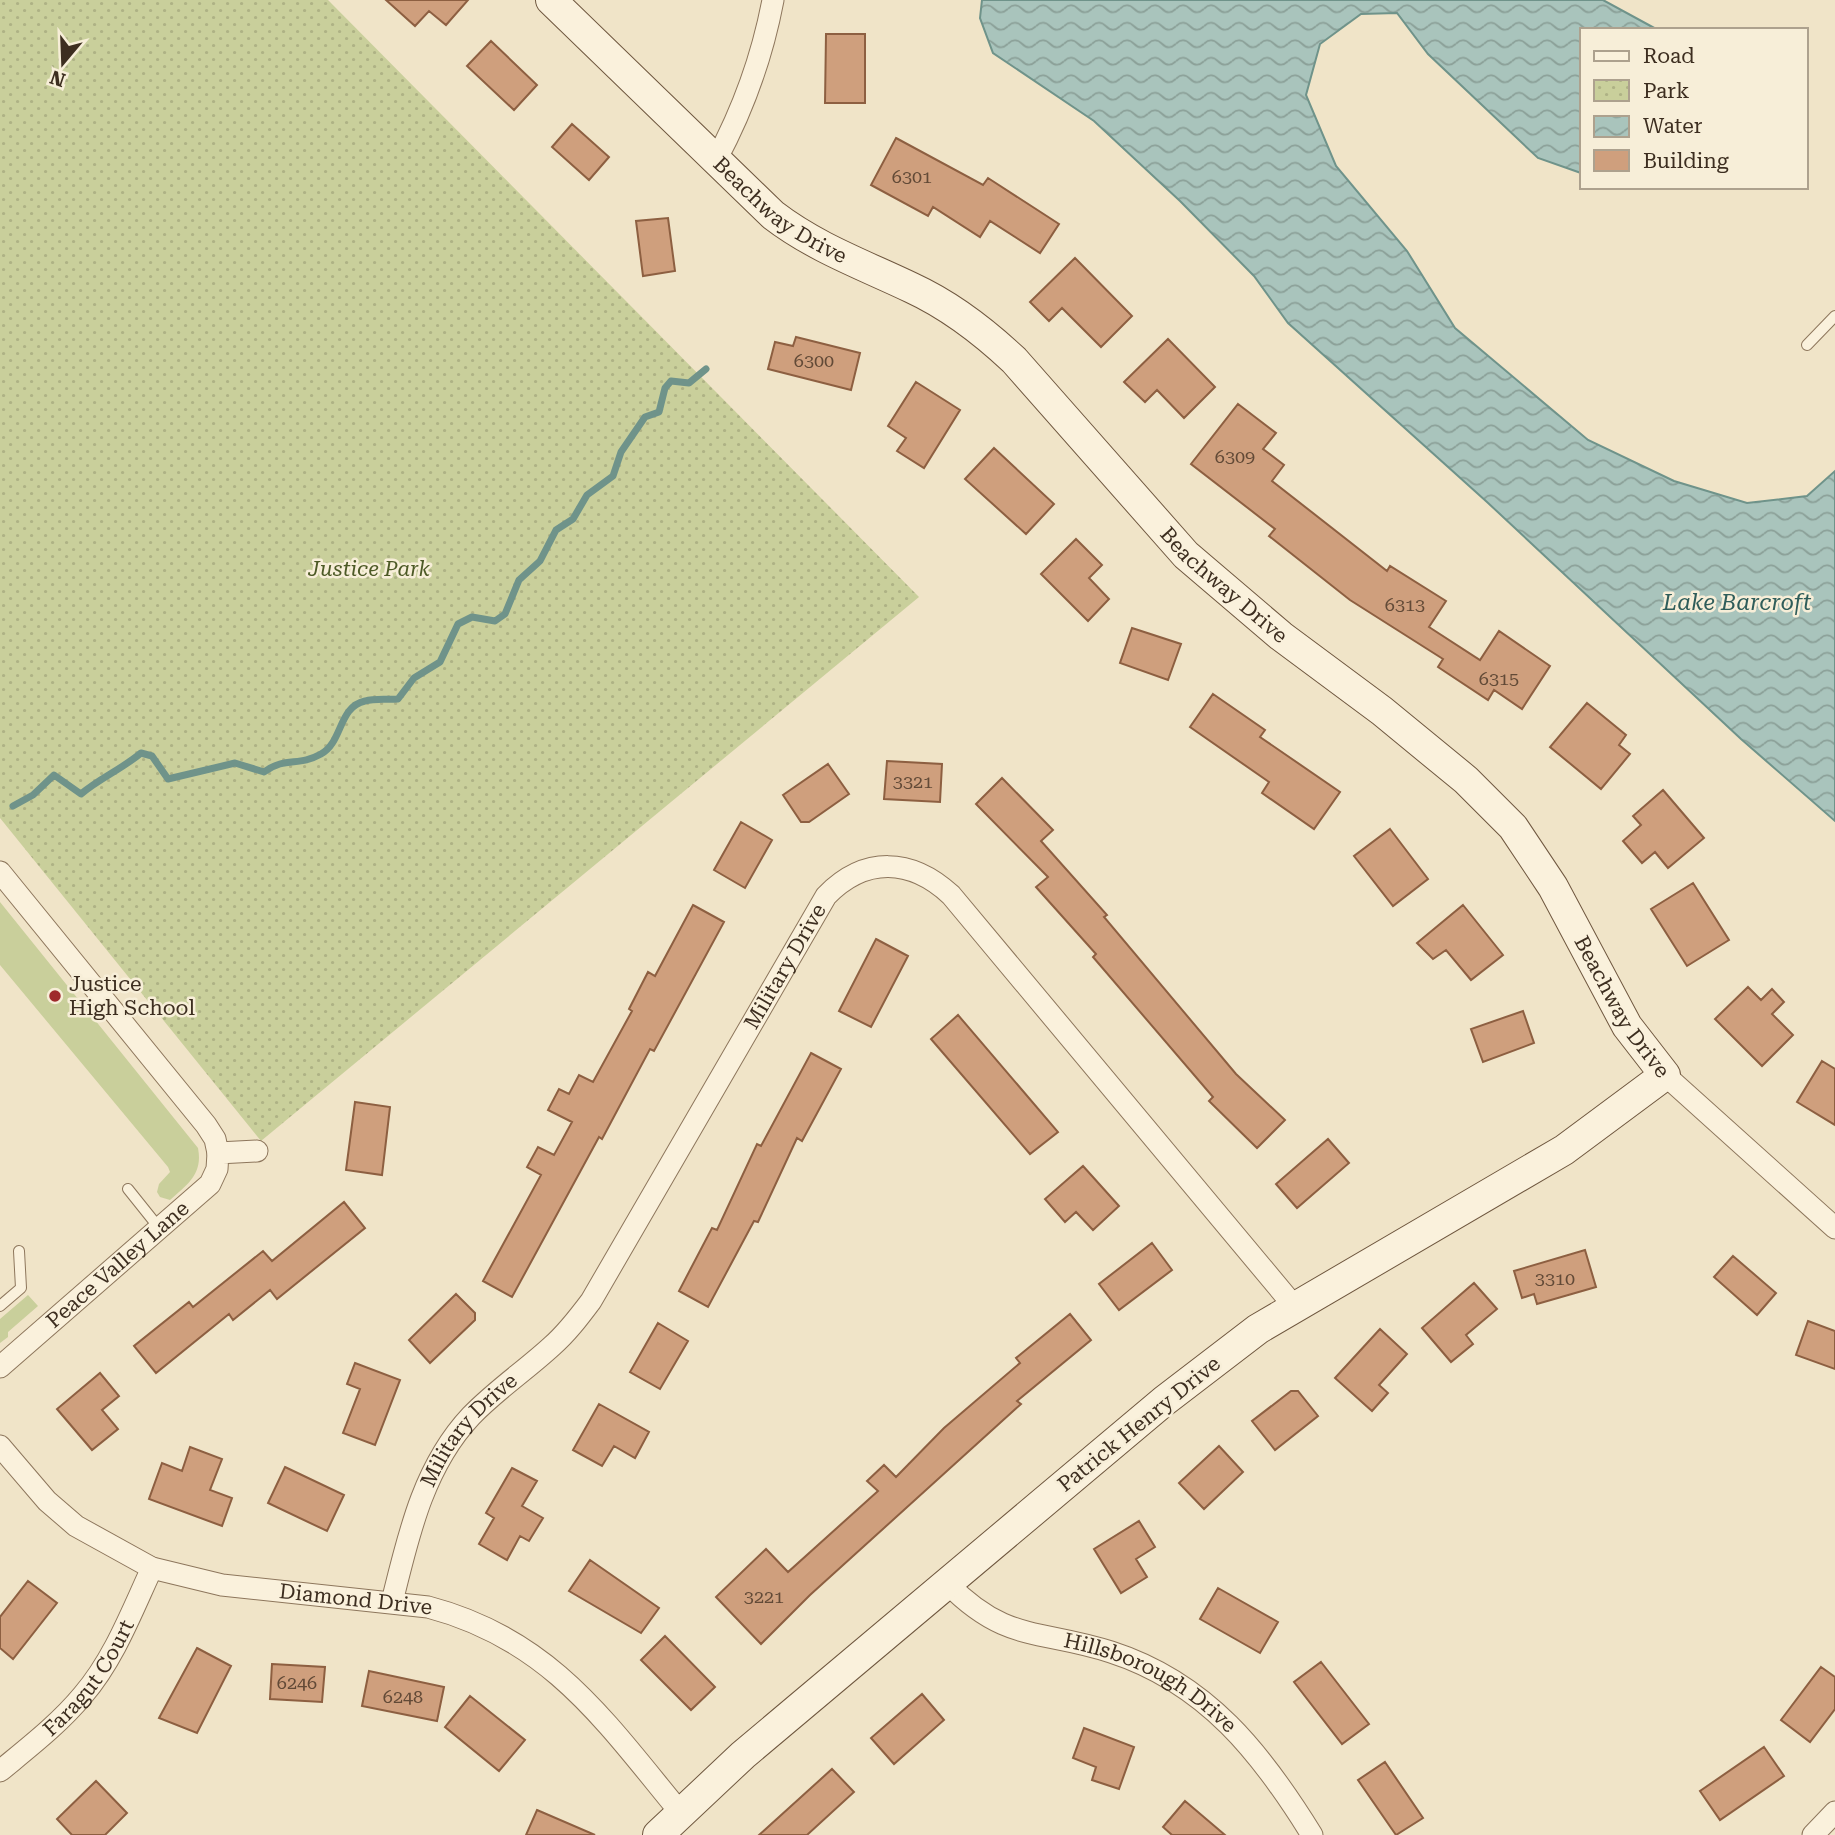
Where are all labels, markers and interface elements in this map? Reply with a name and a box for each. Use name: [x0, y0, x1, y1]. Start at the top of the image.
north arrow: [28, 28, 98, 98]
legend: [1580, 28, 1807, 189]
text: Road: [1643, 44, 1695, 68]
text: N: [47, 65, 68, 92]
text: Park: [1643, 79, 1689, 103]
text: Water: [1643, 114, 1703, 138]
text: Building: [1643, 149, 1729, 173]
street label: Beachway Drive: [708, 152, 851, 268]
house number: 6301: [892, 166, 932, 187]
house number: 6300: [794, 350, 834, 371]
house number: 6309: [1215, 446, 1255, 467]
street label: Beachway Drive: [1155, 522, 1292, 648]
park label: Justice Park: [307, 557, 430, 581]
water label: Lake Barcroft: [1662, 589, 1812, 616]
house number: 6313: [1385, 594, 1425, 615]
house number: 6315: [1479, 668, 1519, 689]
house number: 3321: [893, 771, 933, 792]
street label: Military Drive: [739, 900, 831, 1033]
street label: Beachway Drive: [1569, 932, 1674, 1082]
place label: Justice High School: [69, 972, 195, 1020]
marker: Justice High School: [47, 988, 63, 1004]
street label: Peace Valley Lane: [42, 1196, 194, 1333]
house number: 3310: [1535, 1268, 1575, 1289]
street label: Patrick Henry Drive: [1053, 1351, 1225, 1497]
street label: Military Drive: [416, 1368, 522, 1491]
street label: Diamond Drive: [278, 1579, 433, 1619]
house number: 3221: [744, 1586, 784, 1607]
street label: Faragut Court: [38, 1616, 139, 1741]
street label: Hillsborough Drive: [1062, 1628, 1242, 1738]
house number: 6246: [277, 1672, 317, 1693]
house number: 6248: [383, 1686, 423, 1707]

